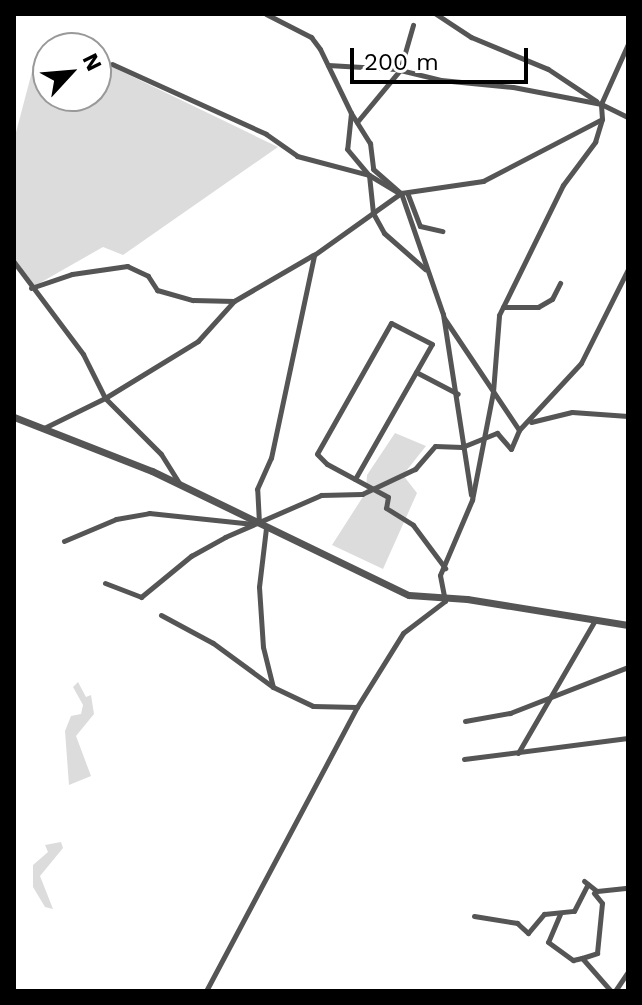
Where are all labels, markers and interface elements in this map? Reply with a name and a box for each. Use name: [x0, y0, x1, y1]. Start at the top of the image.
north arrow: [32, 32, 112, 112]
scale bar: [354, 32, 532, 82]
text: 200 m: [364, 48, 439, 76]
text: N: [77, 49, 107, 75]

